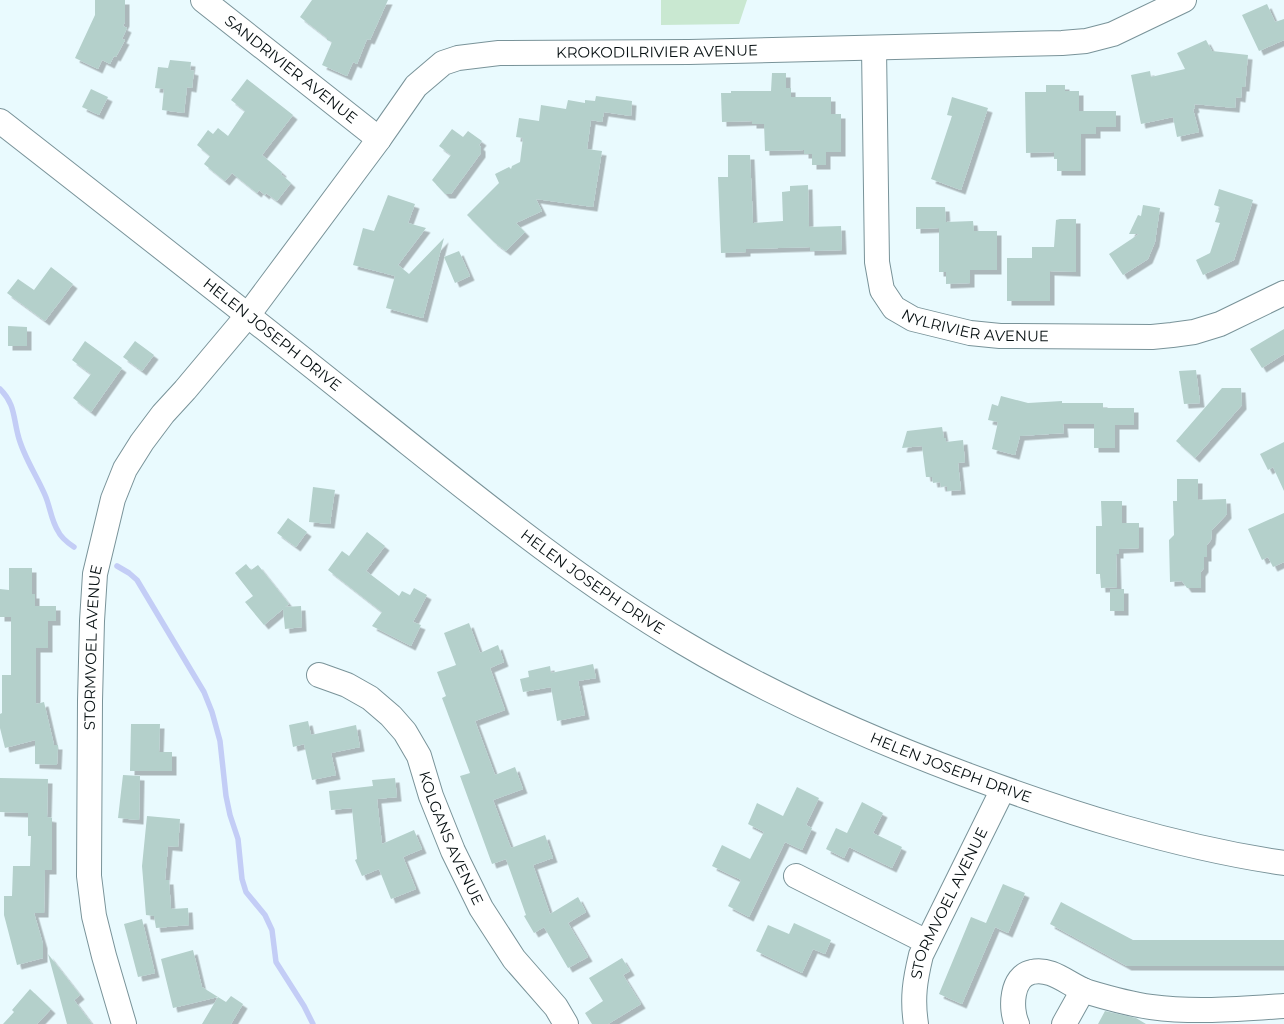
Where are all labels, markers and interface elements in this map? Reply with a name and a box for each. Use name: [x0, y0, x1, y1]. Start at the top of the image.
street label: SANDRIVIER AVENUE: [221, 11, 361, 127]
street label: KROKODILRIVIER AVENUE: [556, 40, 758, 62]
street label: HELEN JOSEPH DRIVE: [199, 274, 345, 395]
street label: NYLRIVIER AVENUE: [898, 304, 1049, 345]
street label: HELEN JOSEPH DRIVE: [517, 525, 669, 638]
street label: STORMVOEL AVENUE: [80, 563, 106, 730]
street label: HELEN JOSEPH DRIVE: [868, 728, 1034, 807]
street label: KOLGANS AVENUE: [415, 769, 488, 908]
street label: STORMVOEL AVENUE: [906, 824, 992, 980]

